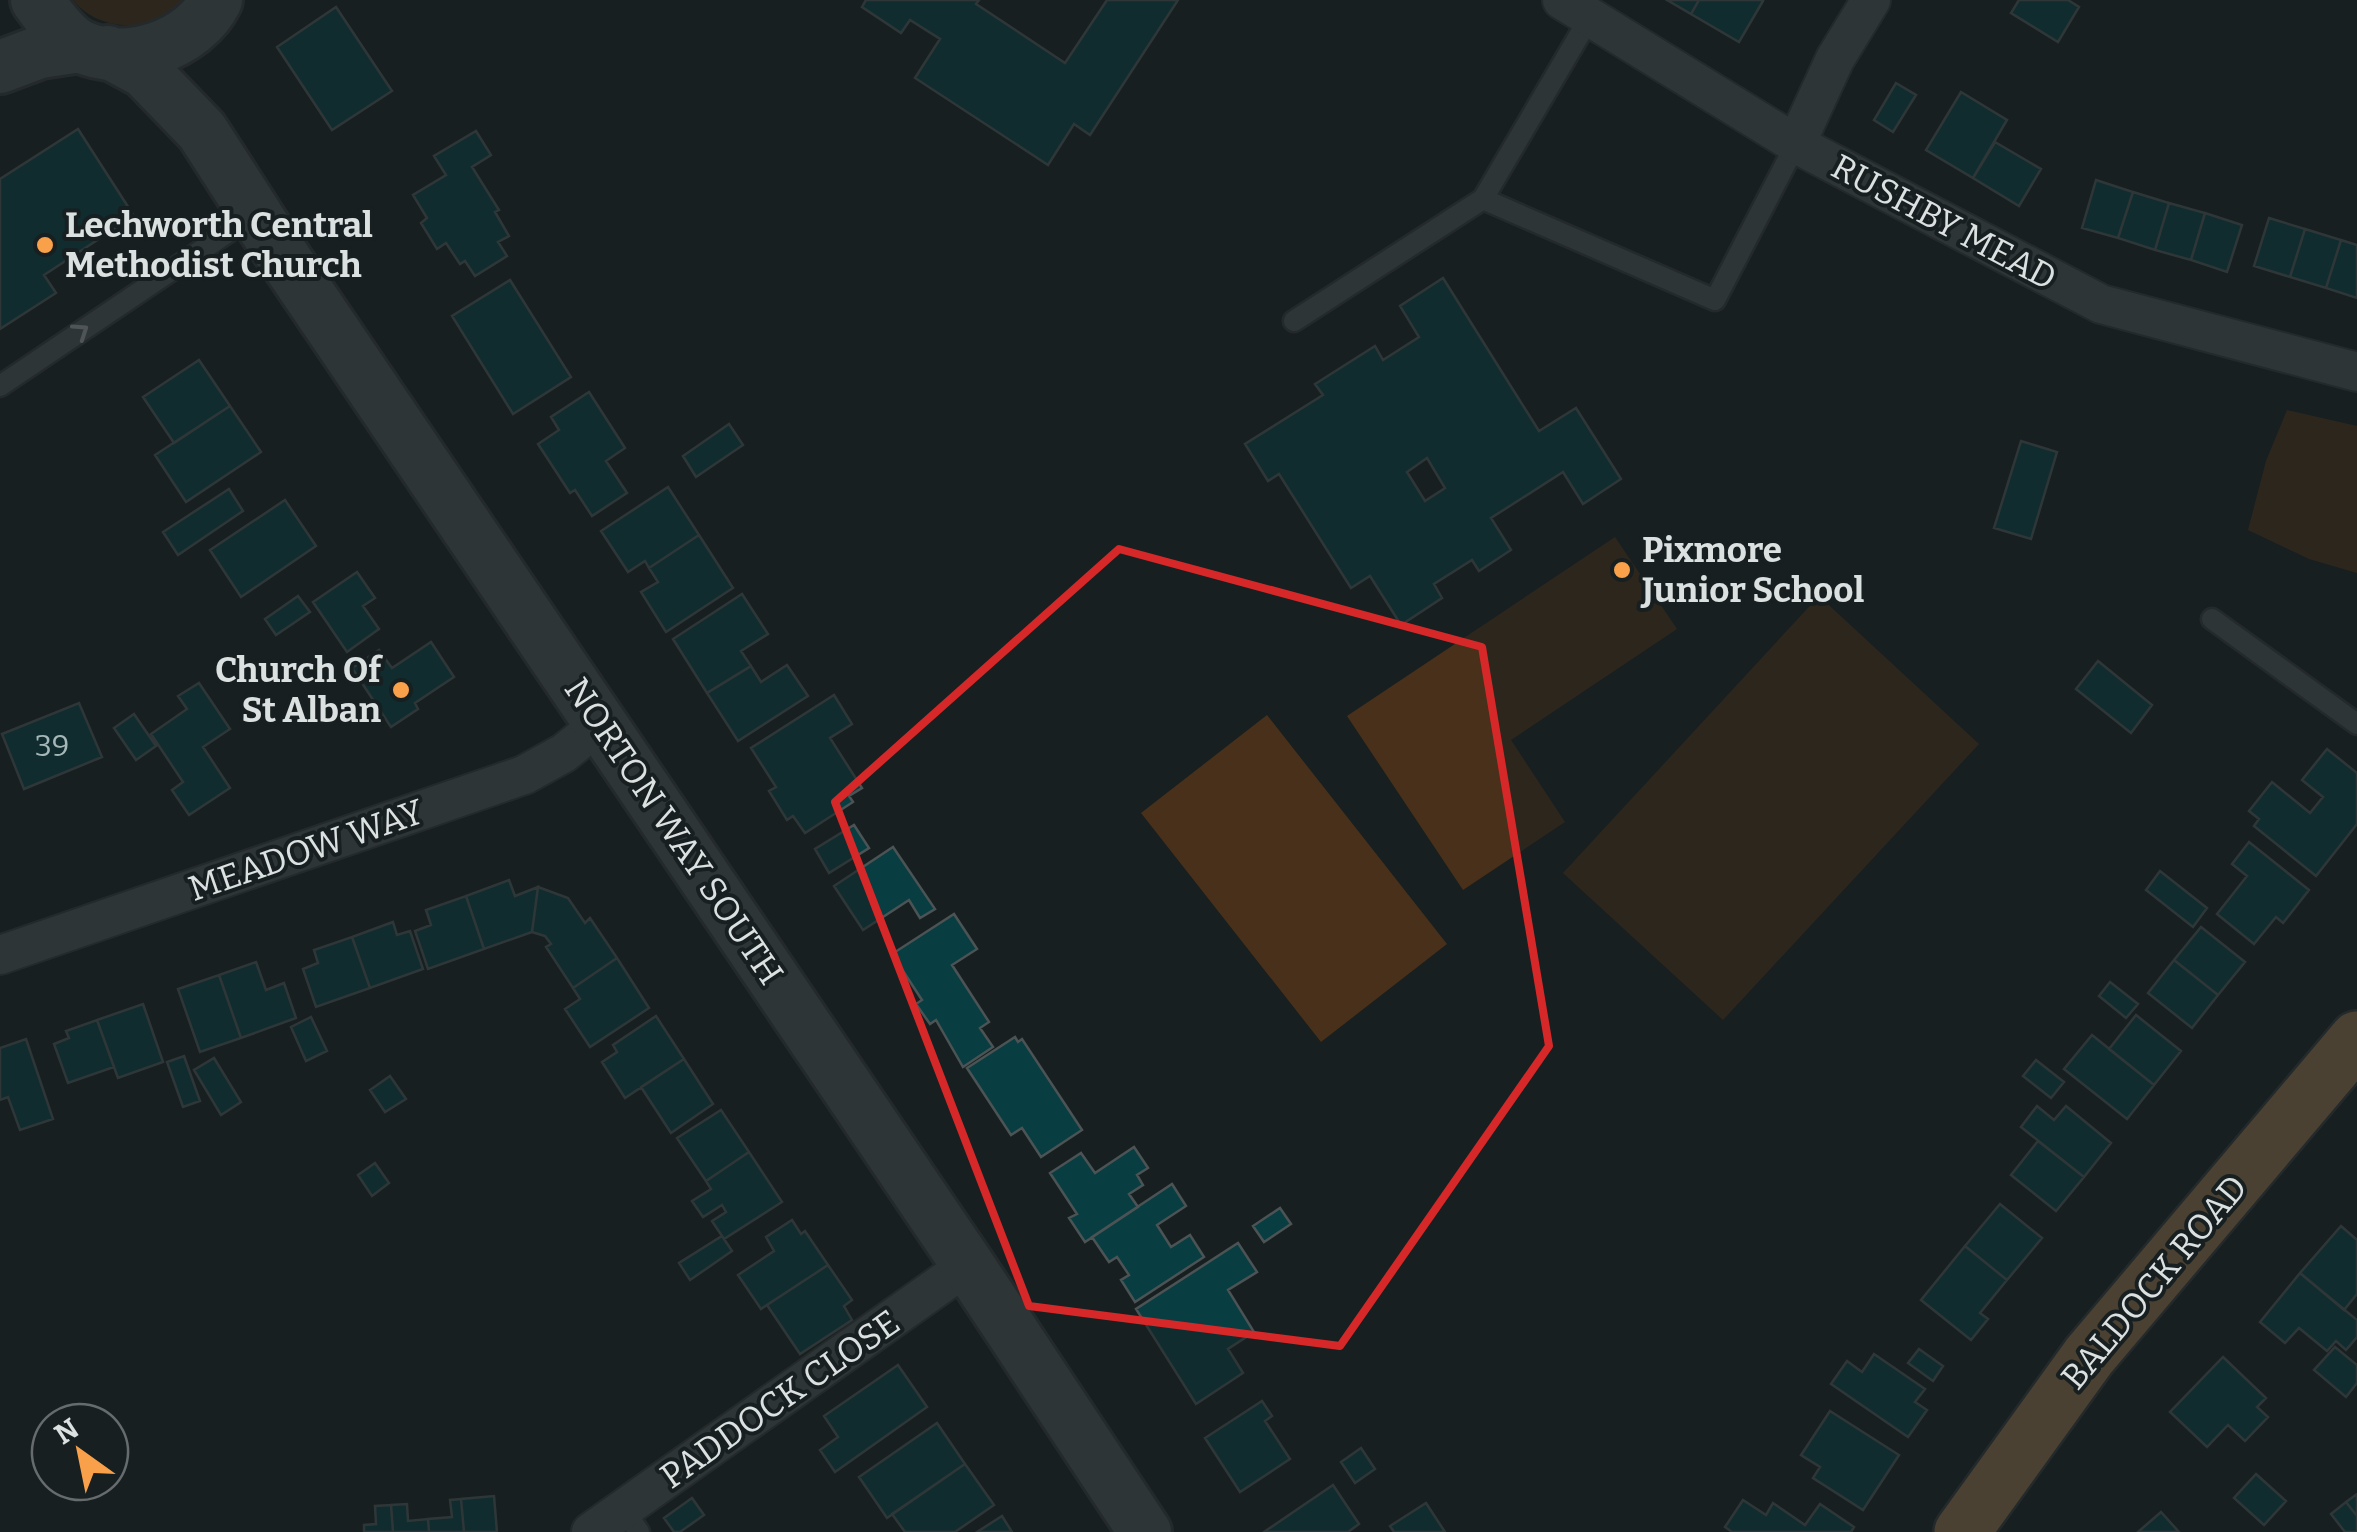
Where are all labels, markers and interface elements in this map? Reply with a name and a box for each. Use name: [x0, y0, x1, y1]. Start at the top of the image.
street label: RUSHBY MEAD: [1824, 145, 2064, 299]
place label: Lechworth Central Methodist Church: [65, 204, 373, 286]
marker: Lechworth Central Methodist Church: [34, 234, 56, 256]
one-way arrow: [69, 325, 88, 343]
place label: Pixmore Junior School: [1640, 529, 1864, 611]
marker: Pixmore Junior School: [1611, 559, 1633, 581]
place label: Church Of St Alban: [215, 649, 384, 731]
street label: NORTON WAY SOUTH: [556, 670, 792, 992]
marker: Church Of St Alban: [390, 679, 412, 701]
house number: 39: [35, 728, 69, 764]
street label: MEADOW WAY: [183, 790, 429, 910]
street label: BALDOCK ROAD: [2052, 1166, 2256, 1398]
street label: PADDOCK CLOSE: [652, 1301, 908, 1497]
north arrow: [30, 1402, 130, 1502]
text: N: [49, 1412, 85, 1451]

